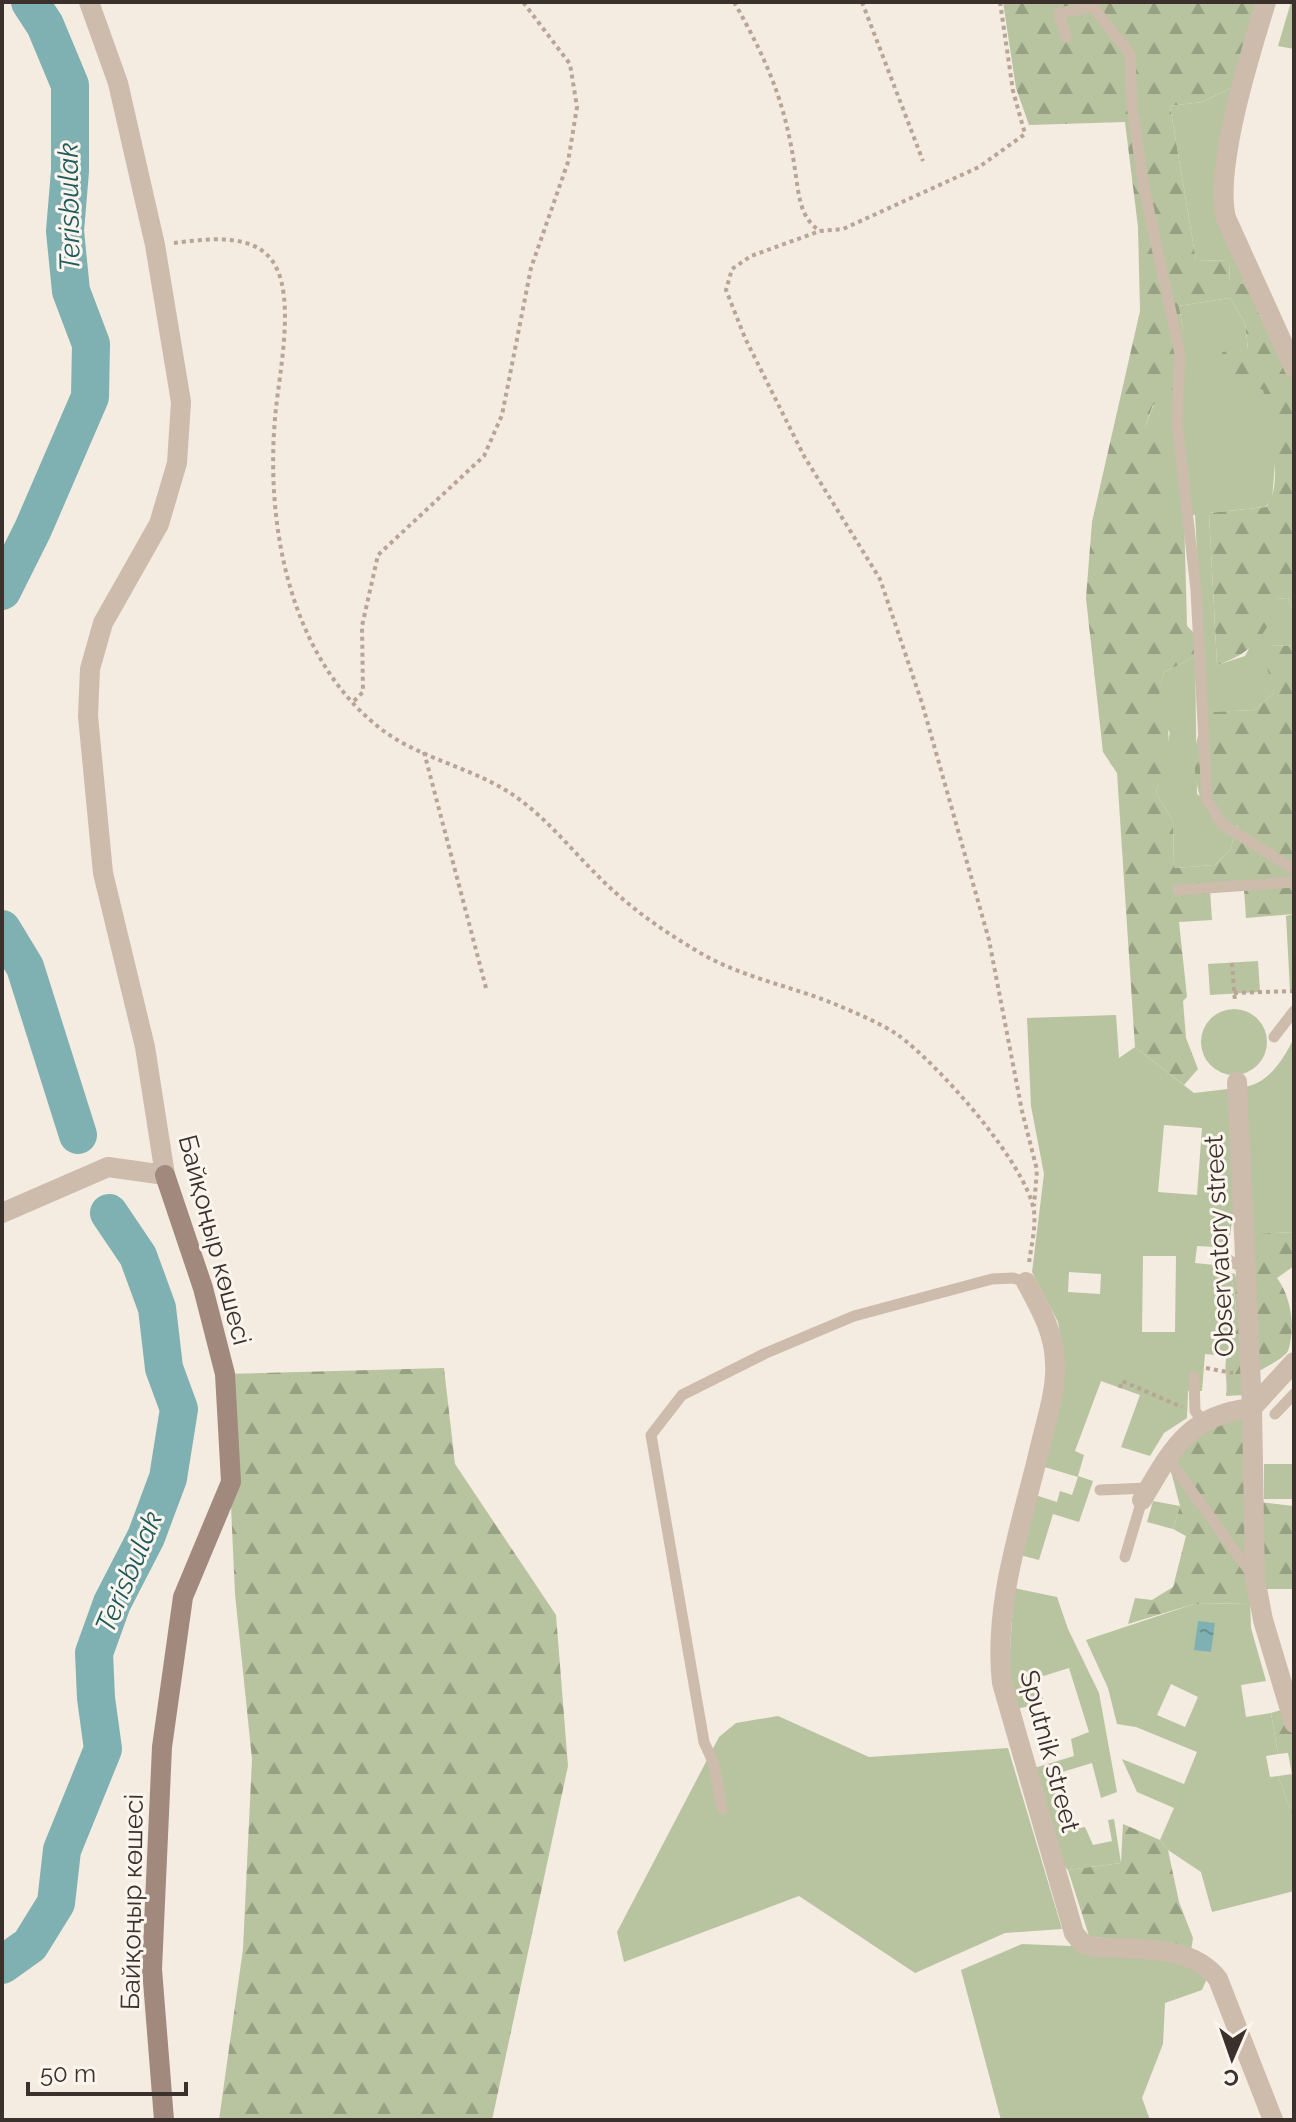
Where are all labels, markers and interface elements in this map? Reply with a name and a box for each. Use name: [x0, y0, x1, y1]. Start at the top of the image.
water label: Terisbulak: [51, 142, 87, 272]
street label: Байқоңыр көшесі: [173, 1132, 257, 1348]
street label: Observatory street: [1198, 1134, 1240, 1358]
water label: Terisbulak: [89, 1506, 169, 1638]
street label: Sputnik street: [1014, 1667, 1086, 1835]
street label: Байқоңыр көшесі: [115, 1794, 149, 2010]
north arrow: [1192, 2018, 1272, 2098]
scale bar: [28, 2046, 186, 2096]
text: 50 m: [40, 2059, 96, 2088]
text: С: [1223, 2065, 1239, 2091]

